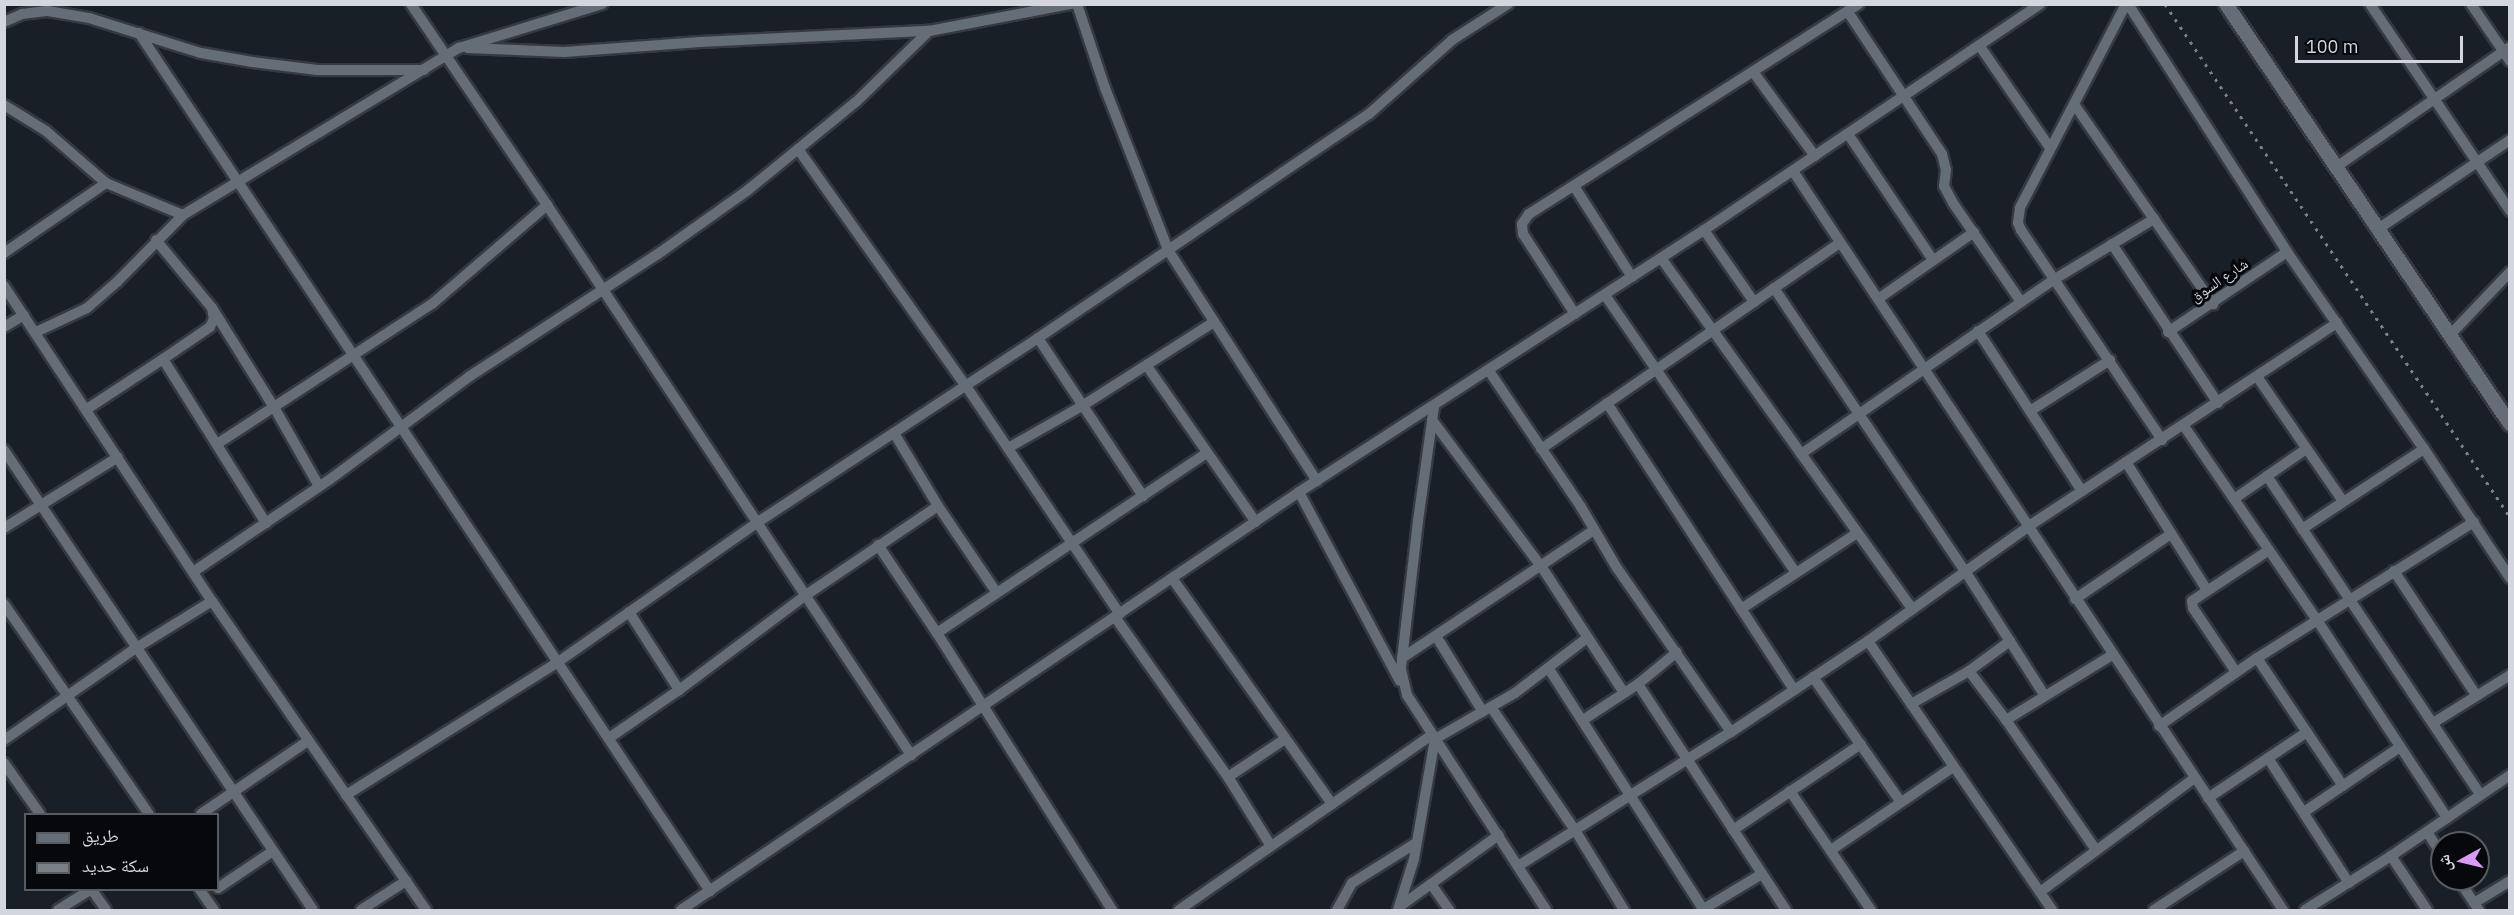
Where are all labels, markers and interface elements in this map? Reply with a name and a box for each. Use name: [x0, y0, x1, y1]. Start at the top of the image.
scale bar: [2298, 24, 2466, 62]
text: 100 m: [2306, 35, 2358, 58]
street label: شارع السوق: [2187, 254, 2251, 306]
legend: [24, 813, 219, 891]
text: طريق: [82, 824, 119, 847]
north arrow: [2430, 831, 2490, 891]
text: ش: [2433, 853, 2455, 873]
text: سكة حديد: [82, 854, 149, 877]

